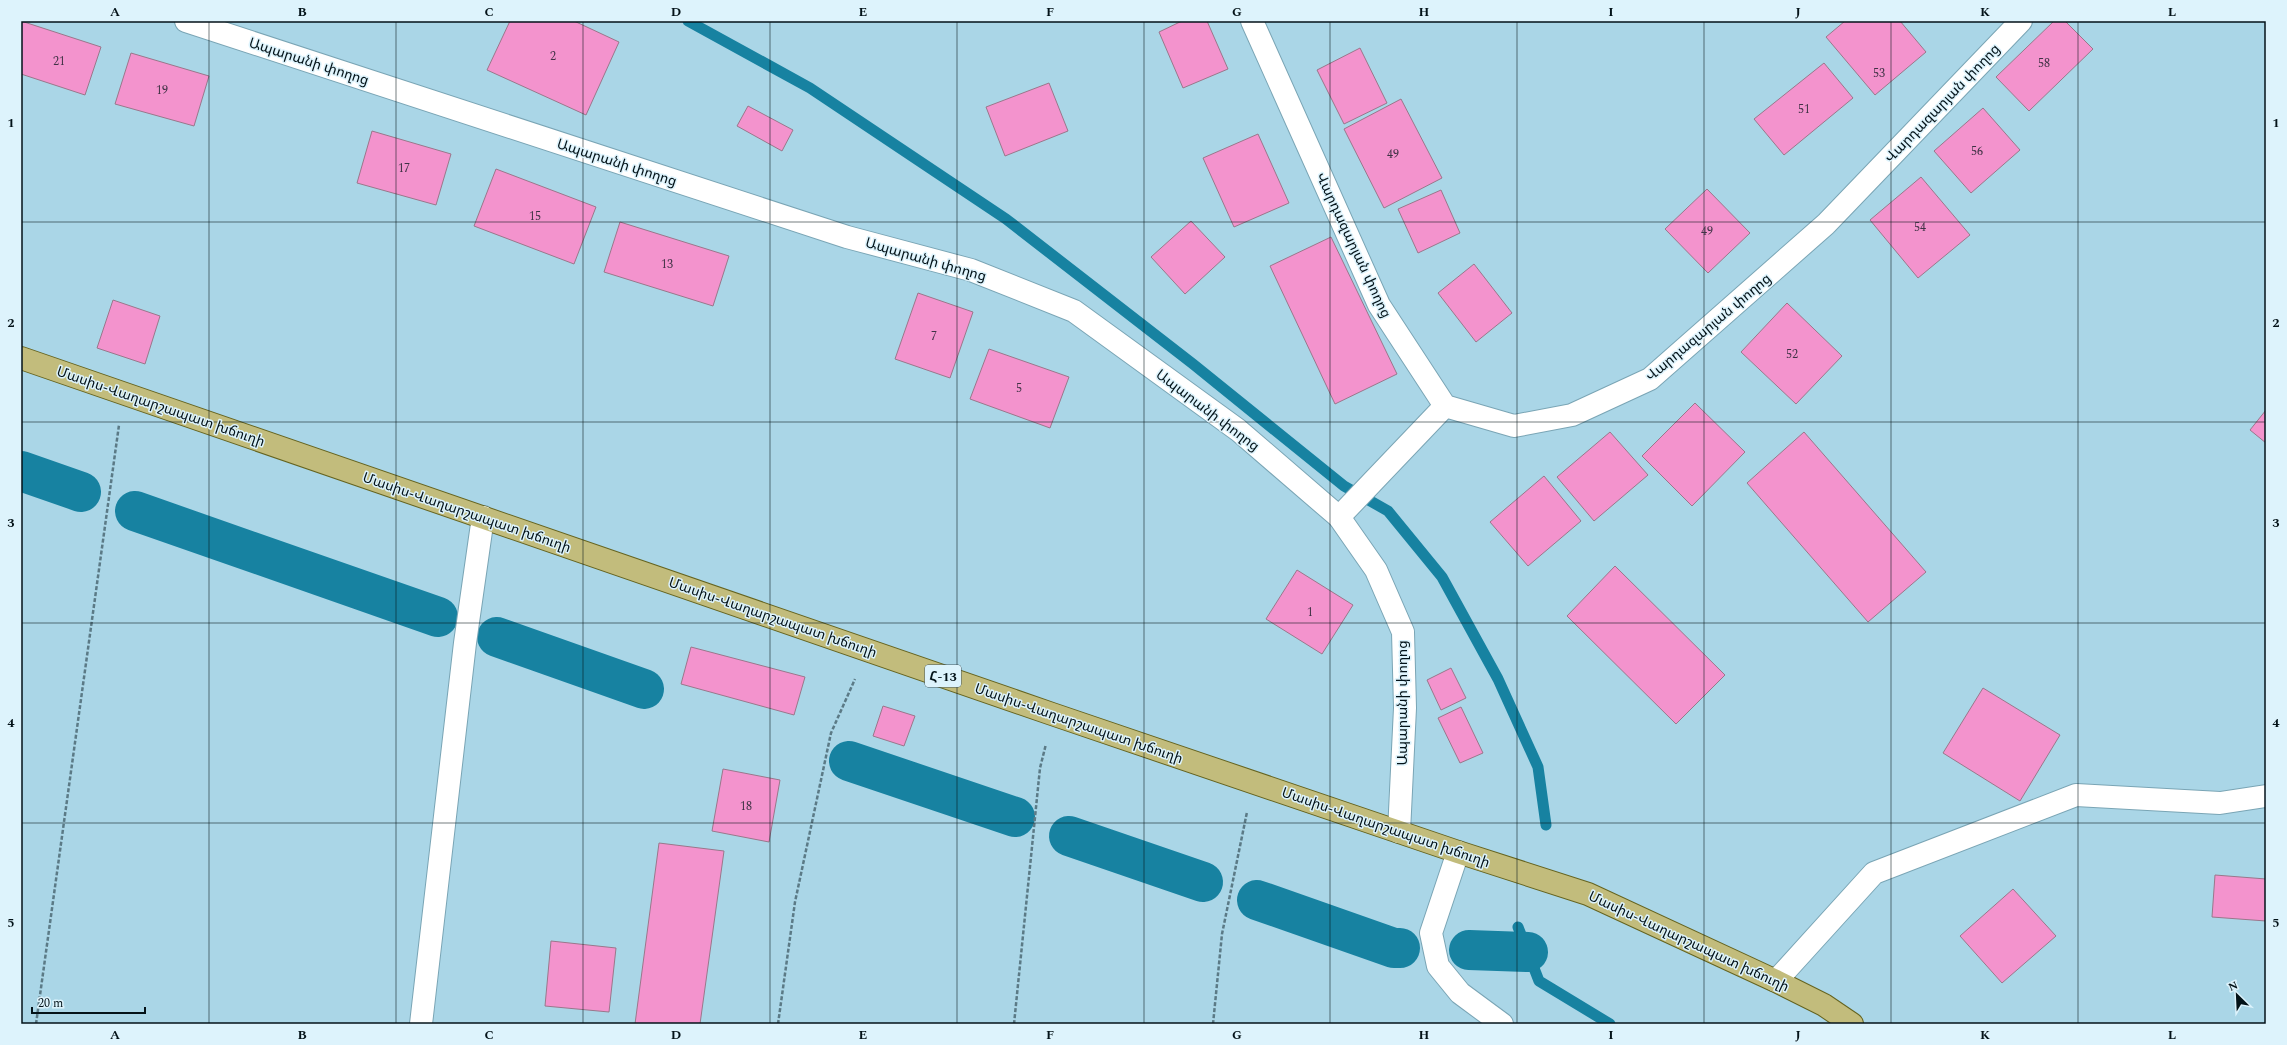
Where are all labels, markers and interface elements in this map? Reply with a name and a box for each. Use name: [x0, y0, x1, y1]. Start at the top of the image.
text: A: [110, 2, 120, 22]
text: B: [297, 2, 307, 22]
text: C: [484, 2, 494, 22]
text: D: [671, 2, 681, 22]
text: E: [859, 2, 868, 22]
text: F: [1046, 2, 1054, 22]
text: G: [1232, 2, 1242, 22]
text: H: [1419, 2, 1430, 22]
text: I: [1608, 2, 1614, 22]
text: J: [1795, 2, 1801, 22]
text: K: [1980, 2, 1990, 22]
text: L: [2168, 2, 2176, 22]
street label: Ապարանի փողոց: [246, 32, 372, 91]
street label: Վարդազարյան փողոց: [1880, 39, 2005, 168]
house number: 2: [550, 47, 556, 66]
house number: 21: [53, 52, 65, 71]
house number: 58: [2038, 54, 2050, 73]
house number: 53: [1873, 64, 1885, 83]
house number: 19: [156, 81, 168, 100]
house number: 51: [1798, 100, 1810, 119]
text: 1: [7, 113, 15, 133]
text: 1: [2272, 113, 2280, 133]
street label: Ապարանի փողոց: [554, 133, 680, 192]
house number: 56: [1971, 142, 1983, 161]
house number: 49: [1387, 145, 1399, 164]
house number: 17: [398, 159, 410, 178]
street label: Վարդազարյան փողոց: [1311, 169, 1397, 321]
house number: 15: [529, 207, 541, 226]
house number: 54: [1914, 218, 1926, 237]
house number: 49: [1701, 222, 1713, 241]
street label: Ապարանի փողոց: [863, 232, 989, 287]
house number: 13: [661, 255, 673, 274]
street label: Վարդազարյան փողոց: [1641, 268, 1776, 386]
text: 2: [7, 313, 15, 333]
text: 2: [2272, 313, 2280, 333]
house number: 7: [931, 327, 937, 346]
house number: 52: [1786, 345, 1798, 364]
street label: Մասիս-Վաղարշապատ խճուղի: [54, 361, 268, 452]
street label: Ապարանի փողոց: [1151, 364, 1264, 456]
house number: 5: [1016, 379, 1022, 398]
street label: Մասիս-Վաղարշապատ խճուղի: [360, 467, 574, 558]
text: 3: [7, 513, 15, 533]
text: 3: [2272, 513, 2280, 533]
street label: Մասիս-Վաղարշապատ խճուղի: [666, 572, 880, 663]
house number: 1: [1307, 603, 1313, 622]
street label: Ապարանի փողոց: [1392, 640, 1413, 766]
road number: Հ-13: [925, 665, 961, 687]
street label: Մասիս-Վաղարշապատ խճուղի: [972, 678, 1186, 769]
text: 4: [7, 713, 15, 733]
text: 4: [2272, 713, 2280, 733]
street label: Մասիս-Վաղարշապատ խճուղի: [1279, 782, 1493, 873]
house number: 18: [740, 797, 752, 816]
street label: Մասիս-Վաղարշապատ խճուղի: [1585, 886, 1793, 997]
text: 5: [7, 913, 15, 933]
text: 5: [2272, 913, 2280, 933]
north arrow: [2217, 975, 2257, 1015]
text: N: [2226, 977, 2241, 996]
scale bar: [32, 989, 145, 1015]
text: 20 m: [38, 994, 63, 1013]
text: A: [110, 1025, 120, 1045]
text: B: [297, 1025, 307, 1045]
text: C: [484, 1025, 494, 1045]
text: D: [671, 1025, 681, 1045]
text: E: [859, 1025, 868, 1045]
text: F: [1046, 1025, 1054, 1045]
text: G: [1232, 1025, 1242, 1045]
text: H: [1419, 1025, 1430, 1045]
text: I: [1608, 1025, 1614, 1045]
text: J: [1795, 1025, 1801, 1045]
text: K: [1980, 1025, 1990, 1045]
text: L: [2168, 1025, 2176, 1045]

